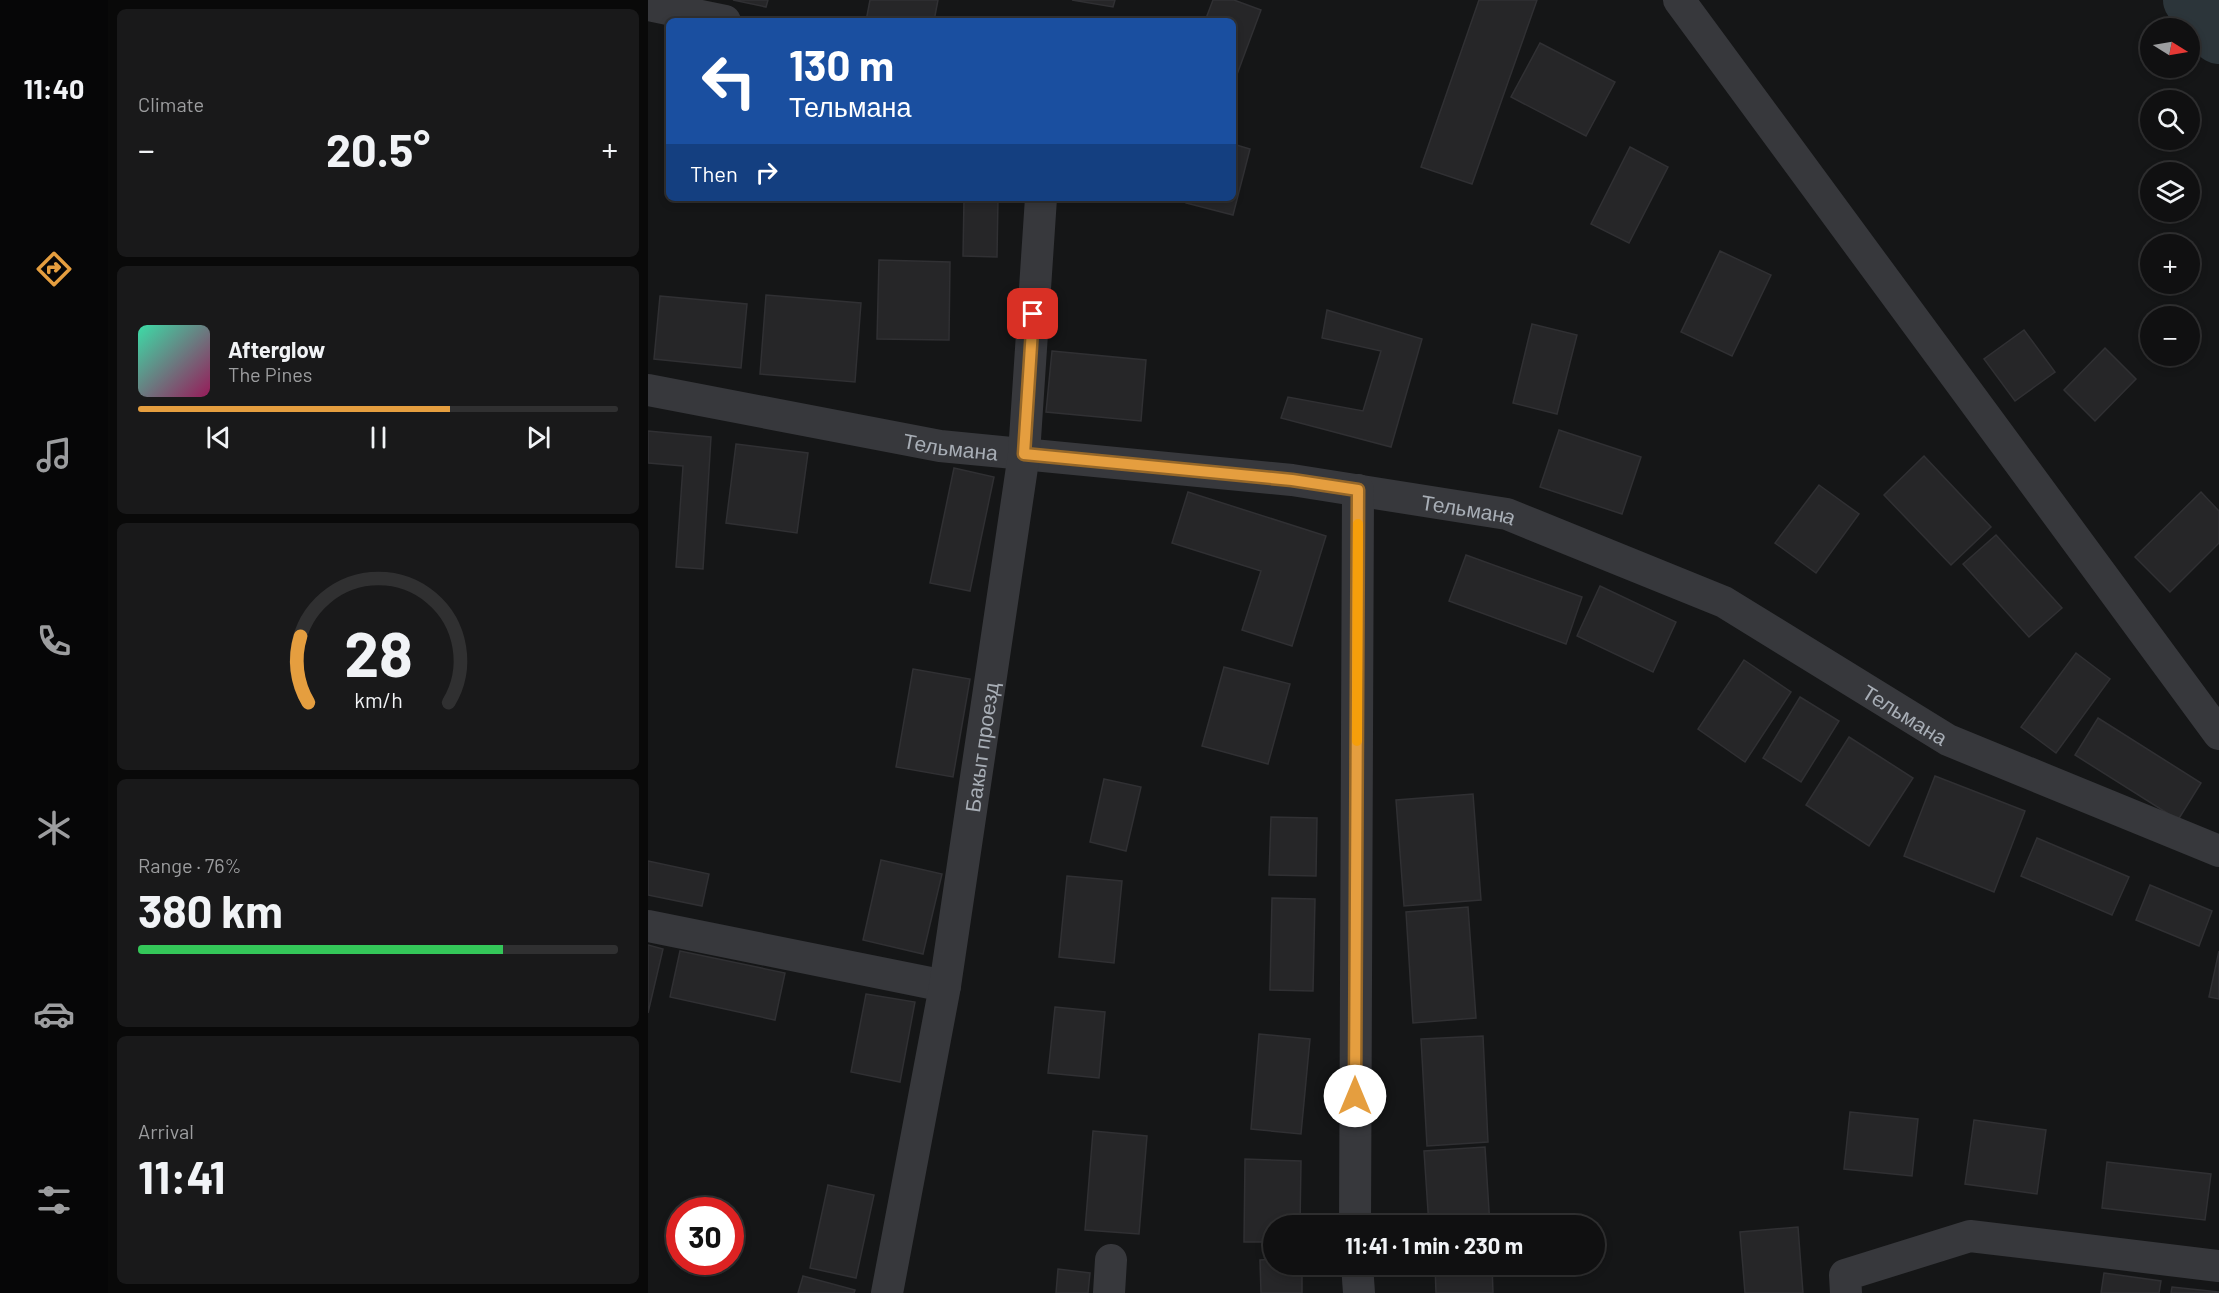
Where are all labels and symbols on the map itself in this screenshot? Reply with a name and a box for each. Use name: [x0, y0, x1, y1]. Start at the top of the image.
north arrow: [2140, 18, 2200, 78]
pin: [1007, 288, 1058, 339]
street label: Тельмана: [901, 427, 1000, 464]
street label: Тельмана: [1420, 488, 1520, 529]
street label: Тельмана: [1858, 678, 1953, 750]
street label: Бакыт проезд: [958, 680, 1002, 814]
position arrow: [1323, 1064, 1387, 1128]
speed limit sign: 30: [666, 1197, 744, 1275]

